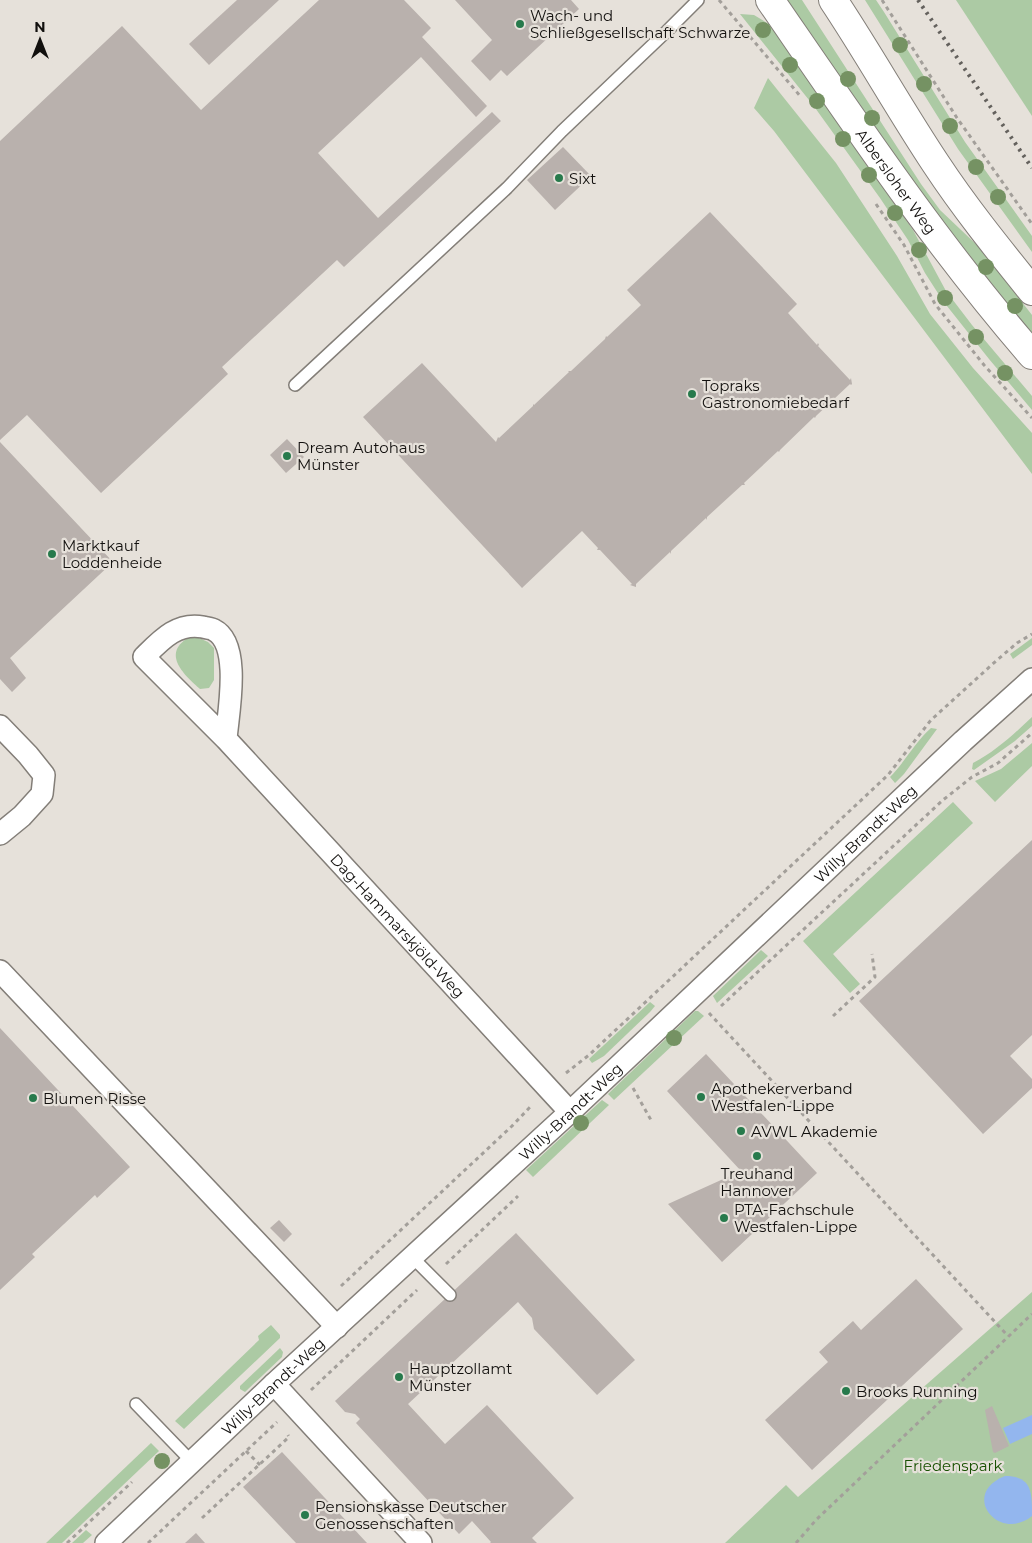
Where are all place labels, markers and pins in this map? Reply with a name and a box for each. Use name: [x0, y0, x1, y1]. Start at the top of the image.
place label: Wach- und Schließgesellschaft Schwarze: [530, 6, 750, 42]
marker: Wach- und Schließgesellschaft Schwarze: [514, 18, 526, 30]
place label: Sixt: [569, 169, 596, 188]
marker: Sixt: [553, 172, 565, 184]
place label: Topraks Gastronomiebedarf: [702, 376, 850, 412]
marker: Topraks Gastronomiebedarf: [686, 388, 698, 400]
place label: Dream Autohaus Münster: [297, 438, 425, 474]
marker: Dream Autohaus Münster: [281, 450, 293, 462]
place label: Marktkauf Loddenheide: [62, 536, 162, 572]
marker: Marktkauf Loddenheide: [46, 548, 58, 560]
place label: Apothekerverband Westfalen-Lippe: [711, 1079, 853, 1115]
place label: Blumen Risse: [43, 1089, 146, 1108]
marker: Apothekerverband Westfalen-Lippe: [695, 1091, 707, 1103]
marker: Blumen Risse: [27, 1092, 39, 1104]
place label: AVWL Akademie: [751, 1122, 878, 1141]
marker: AVWL Akademie: [735, 1125, 747, 1137]
marker: Treuhand Hannover: [751, 1150, 763, 1162]
place label: Treuhand Hannover: [720, 1164, 794, 1200]
place label: PTA-Fachschule Westfalen-Lippe: [734, 1200, 857, 1236]
marker: PTA-Fachschule Westfalen-Lippe: [718, 1212, 730, 1224]
place label: Hauptzollamt Münster: [409, 1359, 512, 1395]
marker: Hauptzollamt Münster: [393, 1371, 405, 1383]
place label: Brooks Running: [856, 1382, 978, 1401]
marker: Brooks Running: [840, 1385, 852, 1397]
place label: Pensionskasse Deutscher Genossenschaften: [315, 1497, 507, 1533]
marker: Pensionskasse Deutscher Genossenschaften: [299, 1509, 311, 1521]

